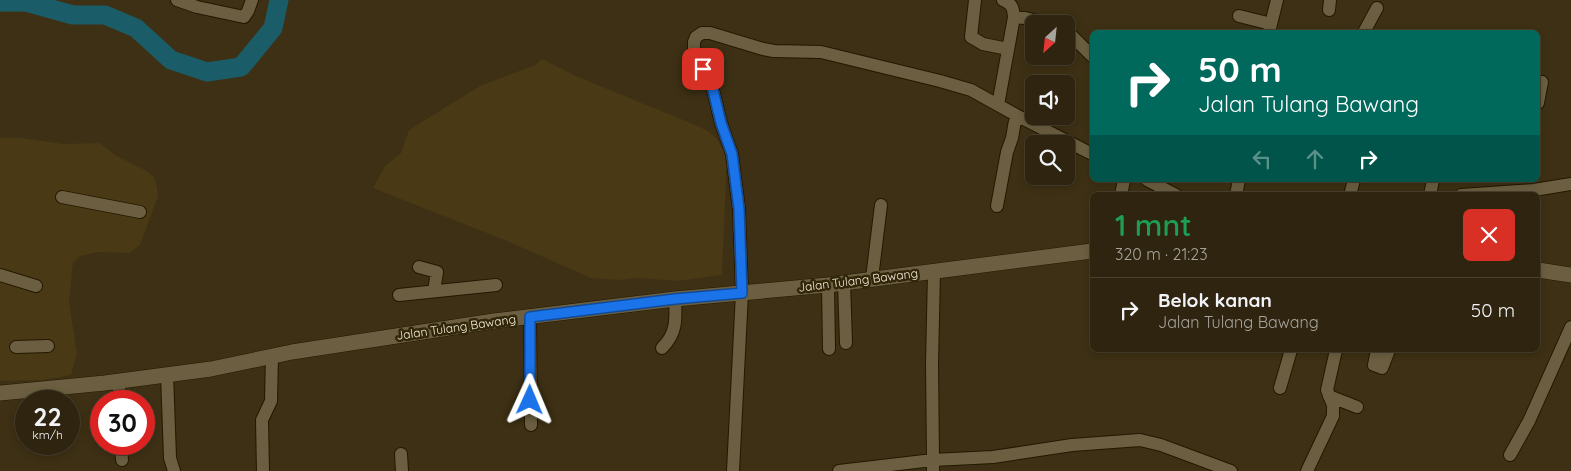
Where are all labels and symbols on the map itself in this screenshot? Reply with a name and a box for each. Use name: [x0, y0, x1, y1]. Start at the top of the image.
north arrow: [1025, 15, 1075, 65]
pin: [682, 48, 724, 90]
street label: Jalan Tulang Bawang: [797, 265, 919, 295]
street label: Jalan Tulang Bawang: [395, 311, 517, 343]
position arrow: [503, 373, 555, 425]
speed limit sign: 30: [90, 390, 155, 455]

